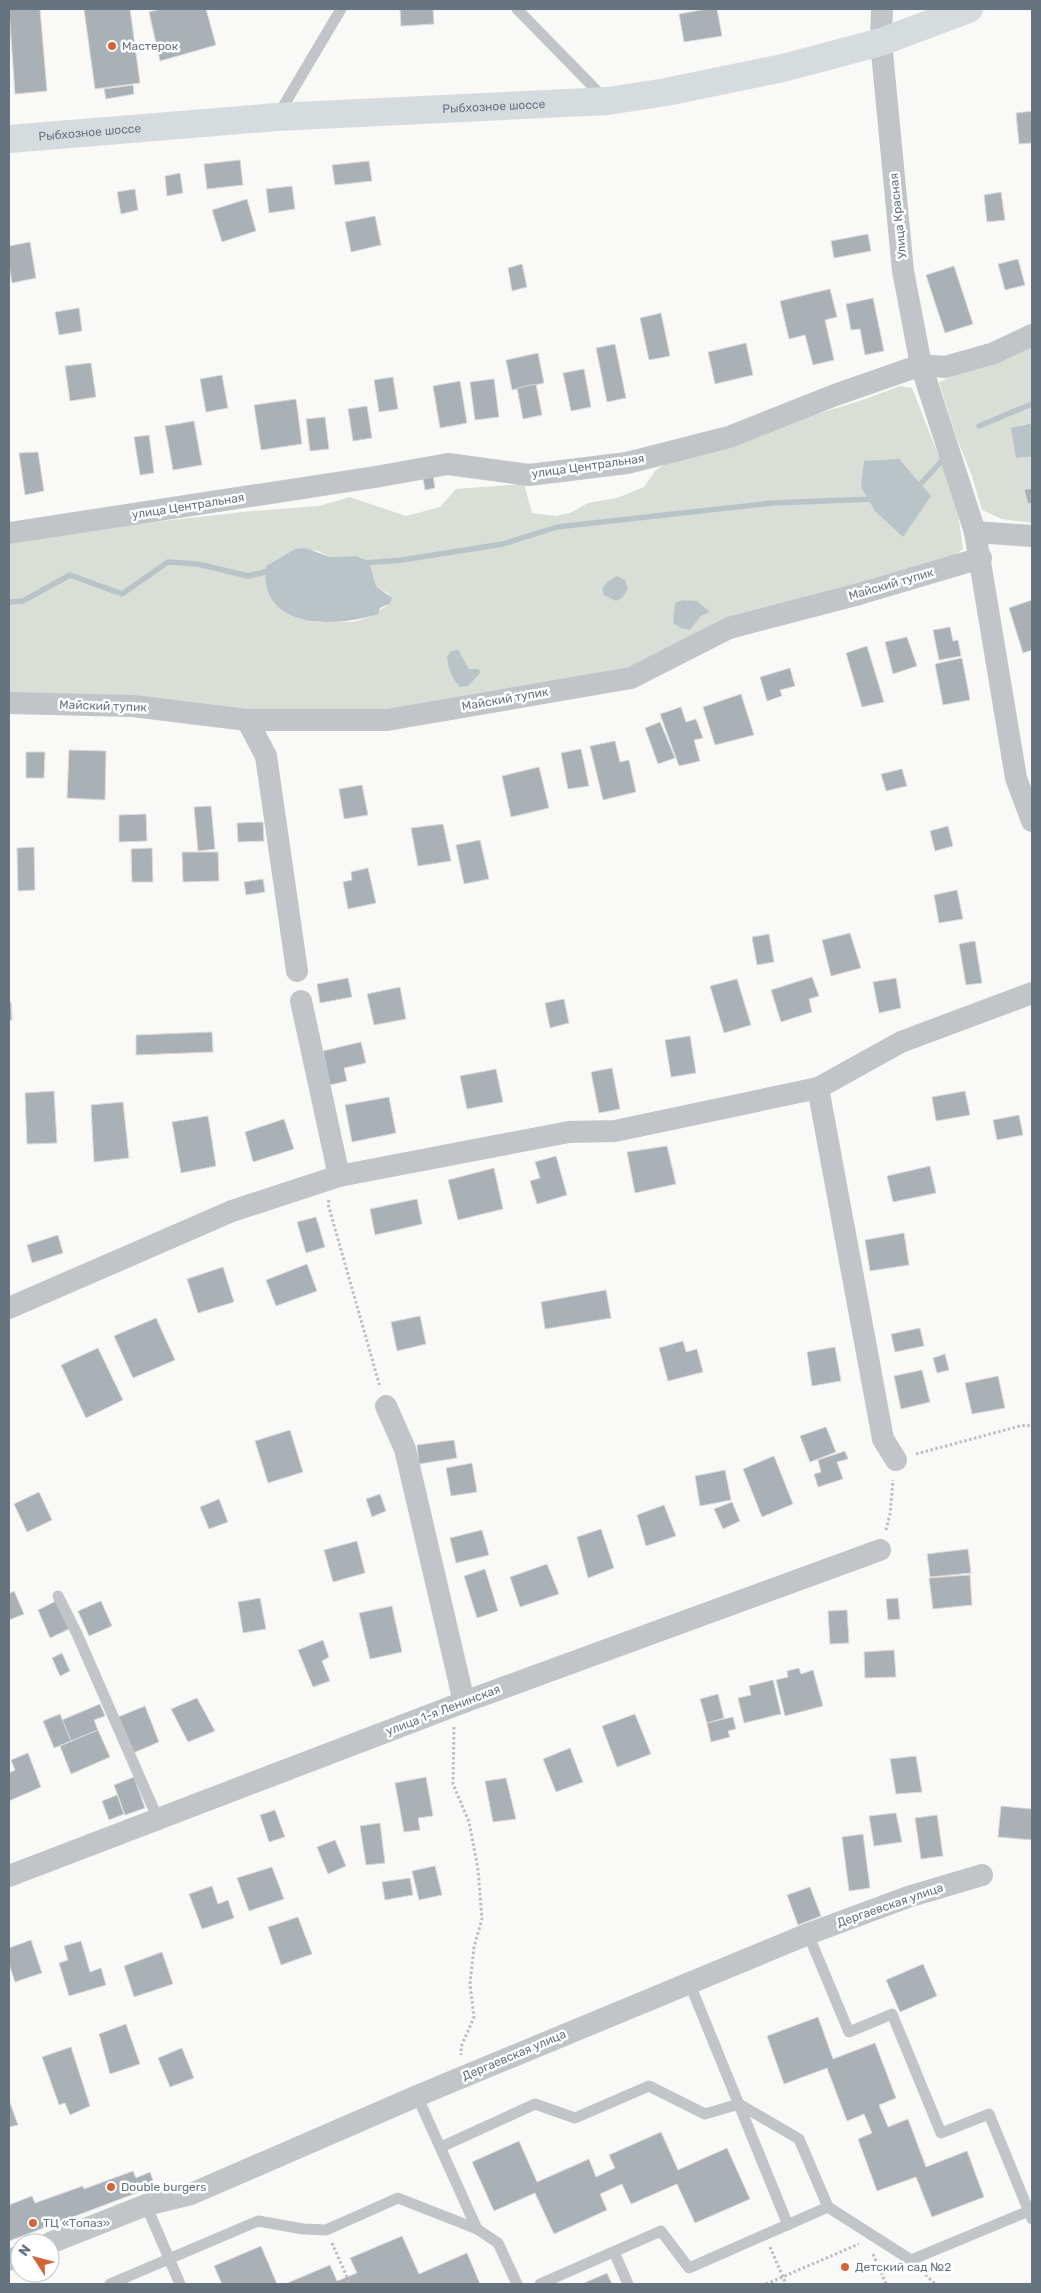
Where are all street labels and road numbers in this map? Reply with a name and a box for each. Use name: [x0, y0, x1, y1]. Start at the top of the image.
street label: Рыбхозное шоссе: [442, 97, 546, 116]
street label: Рыбхозное шоссе: [38, 121, 142, 144]
street label: Улица Красная: [887, 173, 909, 259]
street label: улица Центральная: [531, 451, 645, 481]
street label: улица Центральная: [131, 490, 245, 522]
street label: Майский тупик: [847, 565, 936, 603]
street label: Майский тупик: [461, 684, 550, 714]
street label: Майский тупик: [59, 697, 148, 715]
street label: улица 1-я Ленинская: [384, 1682, 502, 1738]
street label: Дергаевская улица: [835, 1880, 945, 1930]
street label: Дергаевская улица: [460, 2027, 568, 2083]

